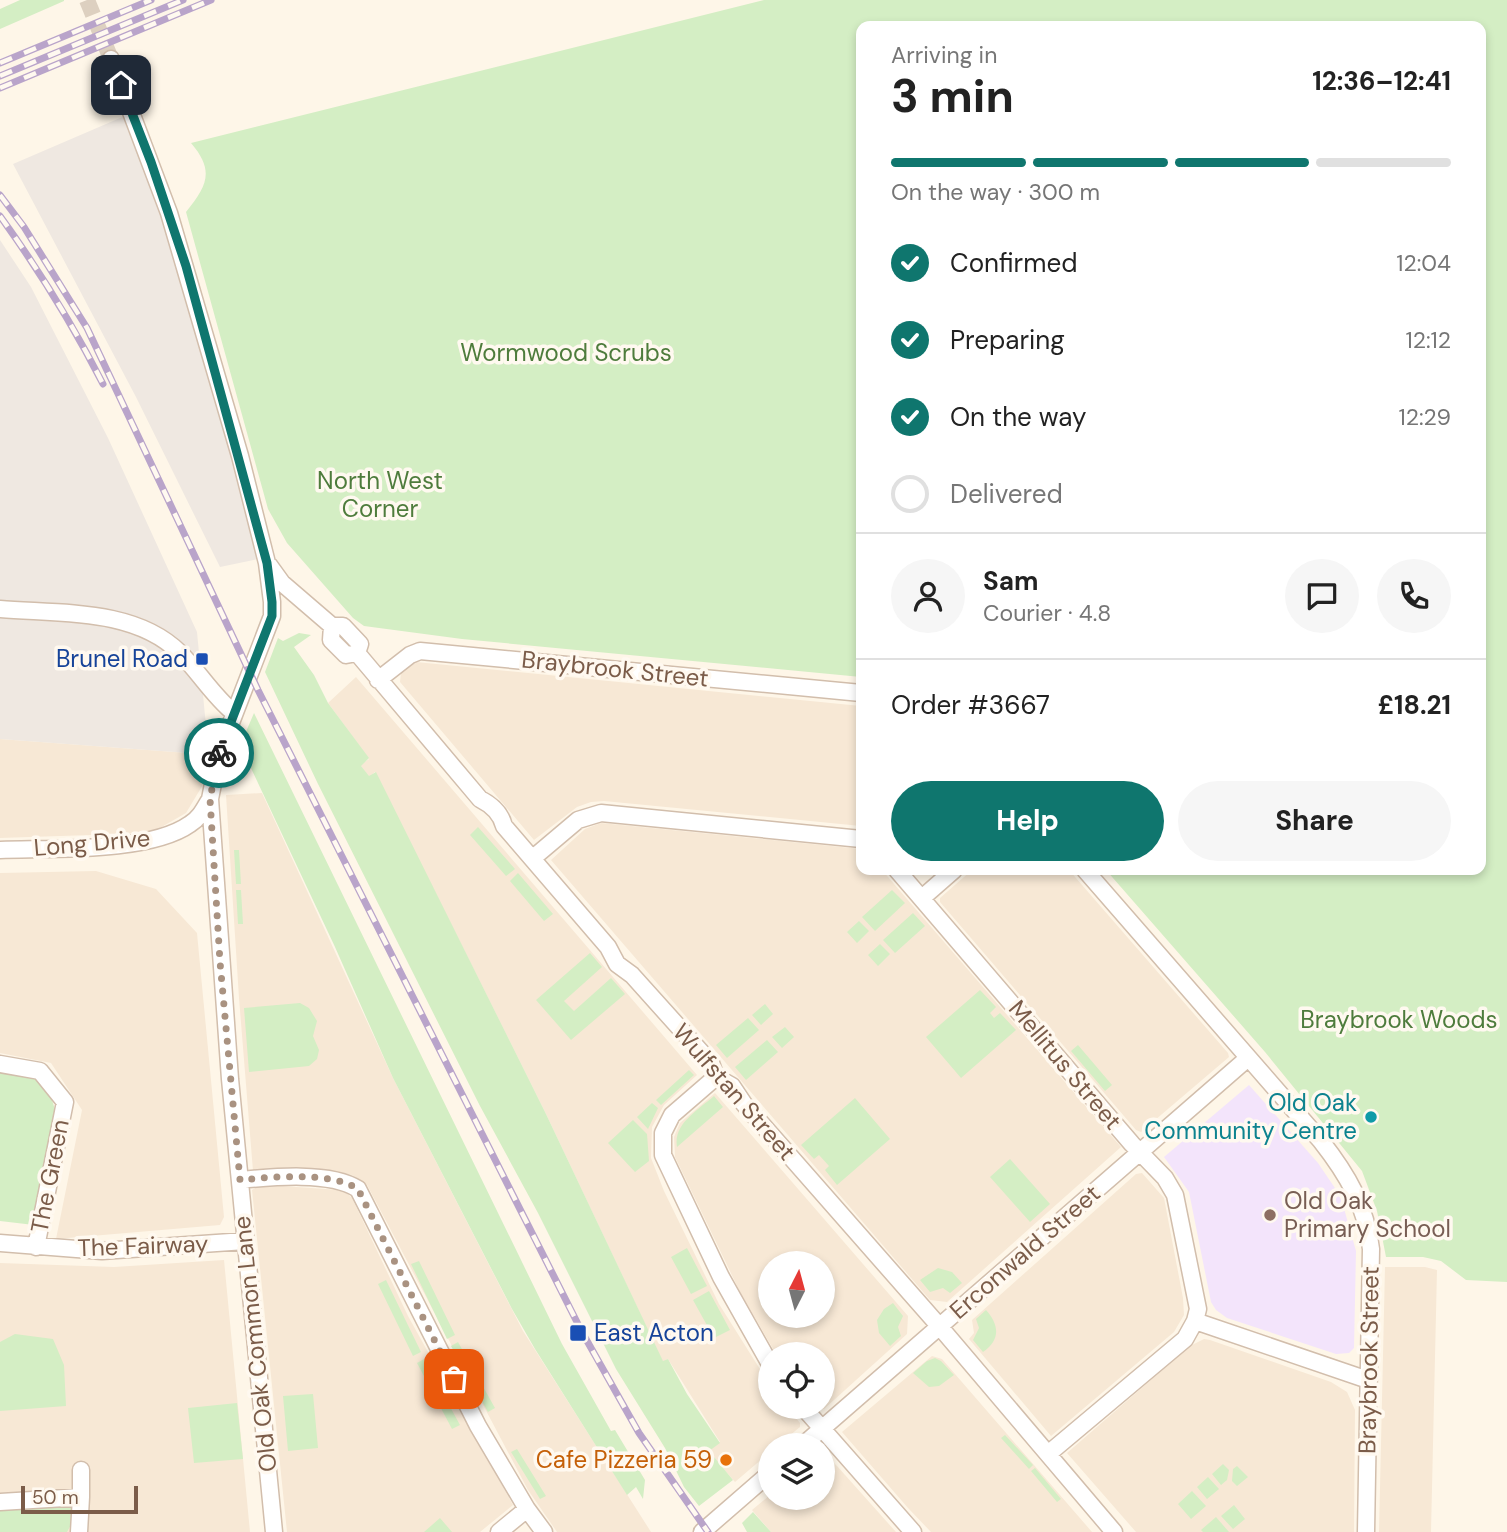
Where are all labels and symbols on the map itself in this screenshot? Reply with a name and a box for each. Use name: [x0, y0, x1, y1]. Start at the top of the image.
pin: [91, 55, 151, 115]
park label: Wormwood Scrubs: [460, 337, 672, 368]
park label: North West Corner: [317, 465, 443, 524]
place label: Brunel Road: [56, 643, 188, 674]
street label: Braybrook Street: [520, 643, 710, 694]
marker: Brunel Road: [194, 651, 210, 667]
courier: [184, 718, 254, 788]
street label: Long Drive: [32, 822, 151, 863]
street label: Mellitus Street: [1002, 993, 1129, 1136]
park label: Braybrook Woods: [1300, 1004, 1498, 1035]
street label: Wulfstan Street: [666, 1017, 802, 1167]
place label: Old Oak Community Centre: [1144, 1087, 1357, 1146]
marker: Old Oak Community Centre: [1363, 1109, 1379, 1125]
street label: The Green: [23, 1117, 76, 1235]
street label: Erconwald Street: [943, 1178, 1106, 1325]
place label: Old Oak Primary School: [1284, 1185, 1451, 1244]
marker: Old Oak Primary School: [1262, 1207, 1278, 1223]
street label: Old Oak Common Lane: [226, 1215, 283, 1474]
street label: The Fairway: [77, 1228, 209, 1263]
north arrow: [758, 1251, 835, 1328]
street label: Braybrook Street: [1351, 1266, 1386, 1454]
place label: East Acton: [594, 1317, 714, 1348]
marker: East Acton: [568, 1323, 588, 1343]
pin: [424, 1349, 484, 1409]
place label: Cafe Pizzeria 59: [536, 1444, 712, 1475]
marker: Cafe Pizzeria 59: [718, 1452, 734, 1468]
scale bar: [21, 1483, 138, 1515]

